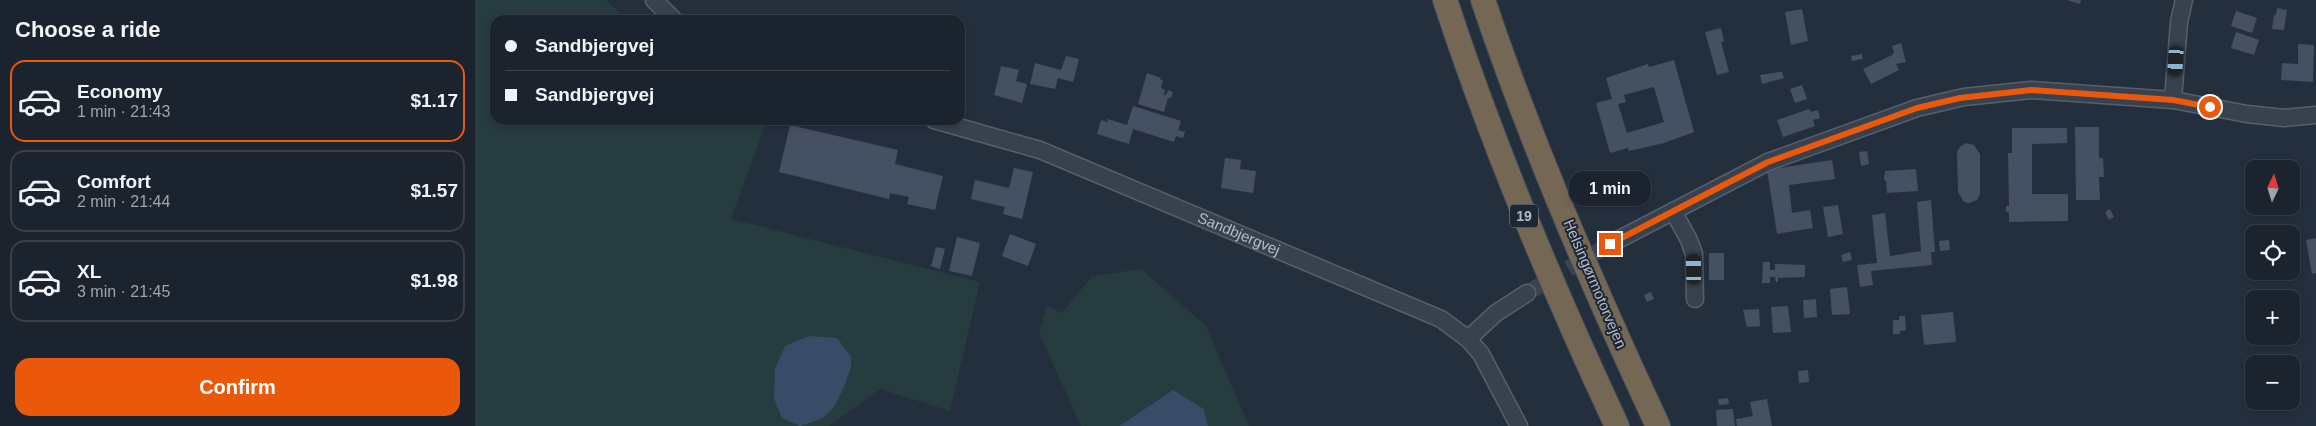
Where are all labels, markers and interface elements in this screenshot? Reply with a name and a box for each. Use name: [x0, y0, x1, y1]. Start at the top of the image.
text: Choose a ride: [15, 17, 160, 42]
text: Sandbjergvej: [535, 35, 654, 56]
car: [2167, 46, 2184, 76]
icon: car: [17, 79, 62, 124]
text: Economy: [77, 81, 163, 102]
text: Sandbjergvej: [535, 84, 654, 105]
text: $1.17: [410, 90, 458, 111]
route start: [2199, 96, 2221, 118]
text: 1 min · 21:43: [77, 103, 170, 120]
north arrow: [2245, 160, 2300, 215]
map controls: [2245, 160, 2300, 410]
icon: car: [17, 169, 62, 214]
text: Comfort: [77, 171, 151, 192]
callout: 1 min: [1569, 172, 1651, 206]
text: $1.57: [410, 180, 458, 201]
text: 1 min: [1589, 180, 1631, 197]
text: 2 min · 21:44: [77, 193, 170, 210]
road number: 19: [1510, 205, 1538, 228]
street label: Sandbjergvej: [1195, 209, 1283, 258]
street label: Helsingørmotorvejen: [1561, 217, 1630, 351]
button: locate: [2245, 225, 2300, 280]
route end: [1599, 233, 1621, 255]
car: [1686, 254, 1701, 284]
icon: car: [17, 259, 62, 304]
text: XL: [77, 261, 101, 282]
text: $1.98: [410, 270, 458, 291]
text: 3 min · 21:45: [77, 283, 170, 300]
button: +: [2245, 290, 2300, 345]
button: −: [2245, 355, 2300, 410]
button: Confirm: [15, 358, 460, 416]

